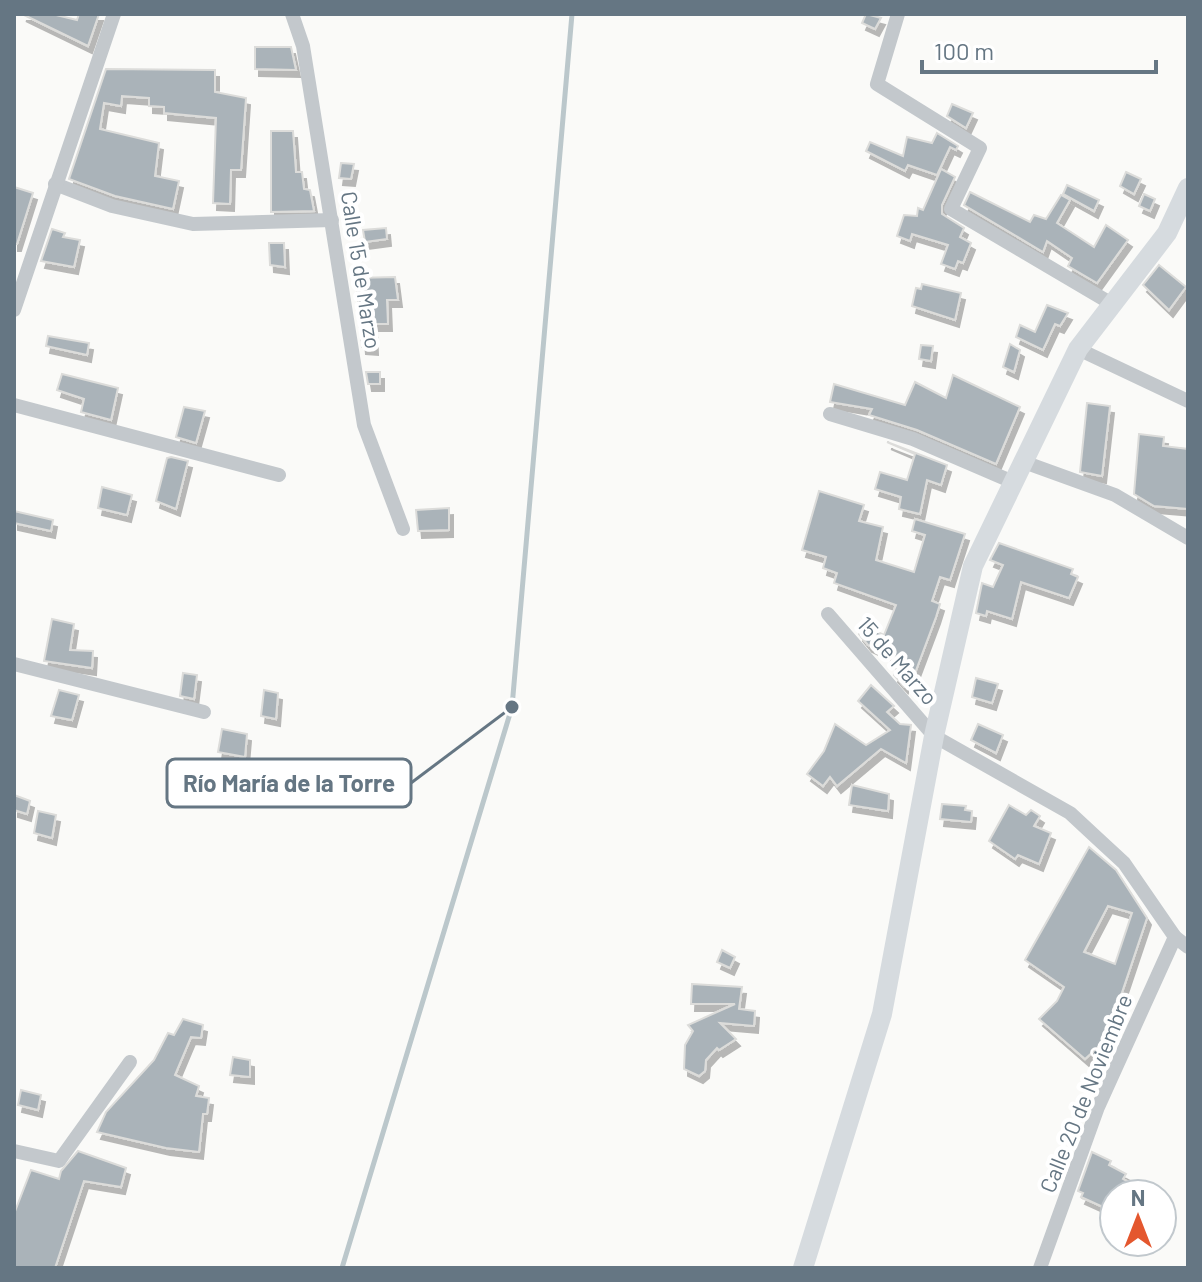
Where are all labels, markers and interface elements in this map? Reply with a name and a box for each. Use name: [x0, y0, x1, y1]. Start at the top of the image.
scale bar: [922, 24, 1156, 74]
text: 100 m: [934, 36, 994, 65]
street label: Calle 15 de Marzo: [337, 189, 387, 351]
street label: 15 de Marzo: [853, 611, 943, 709]
callout: Río María de la Torre: [167, 759, 411, 807]
text: Río María de la Torre: [183, 768, 395, 797]
street label: Calle 20 de Noviembre: [1033, 990, 1137, 1196]
north arrow: [1098, 1178, 1178, 1258]

